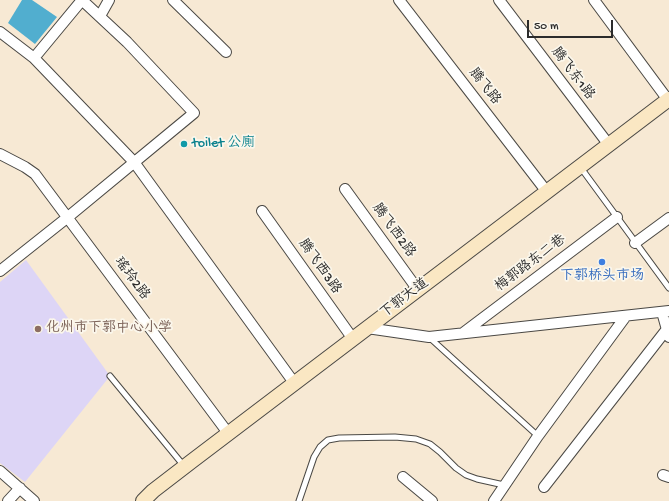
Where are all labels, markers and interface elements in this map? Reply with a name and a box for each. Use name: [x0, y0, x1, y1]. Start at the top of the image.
scale bar: [529, 12, 615, 38]
text: 50 m: [534, 20, 559, 34]
street label: 腾飞东1路: [547, 44, 597, 104]
street label: 腾飞路: [464, 65, 504, 109]
place label: toilet 公廁: [192, 136, 255, 152]
marker: toilet 公廁: [179, 139, 189, 149]
street label: 腾飞西2路: [368, 201, 418, 261]
street label: 梅郭路东二巷: [492, 232, 570, 296]
street label: 腾飞西3路: [294, 236, 344, 298]
street label: 瑶玲2路: [110, 254, 152, 304]
marker: 下郭桥头市场: [597, 257, 607, 267]
place label: 下郭桥头市场: [560, 269, 644, 285]
street label: 下郭大道: [378, 275, 432, 323]
place label: 化州市下郭中心小学: [46, 321, 172, 337]
marker: 化州市下郭中心小学: [33, 324, 43, 334]

